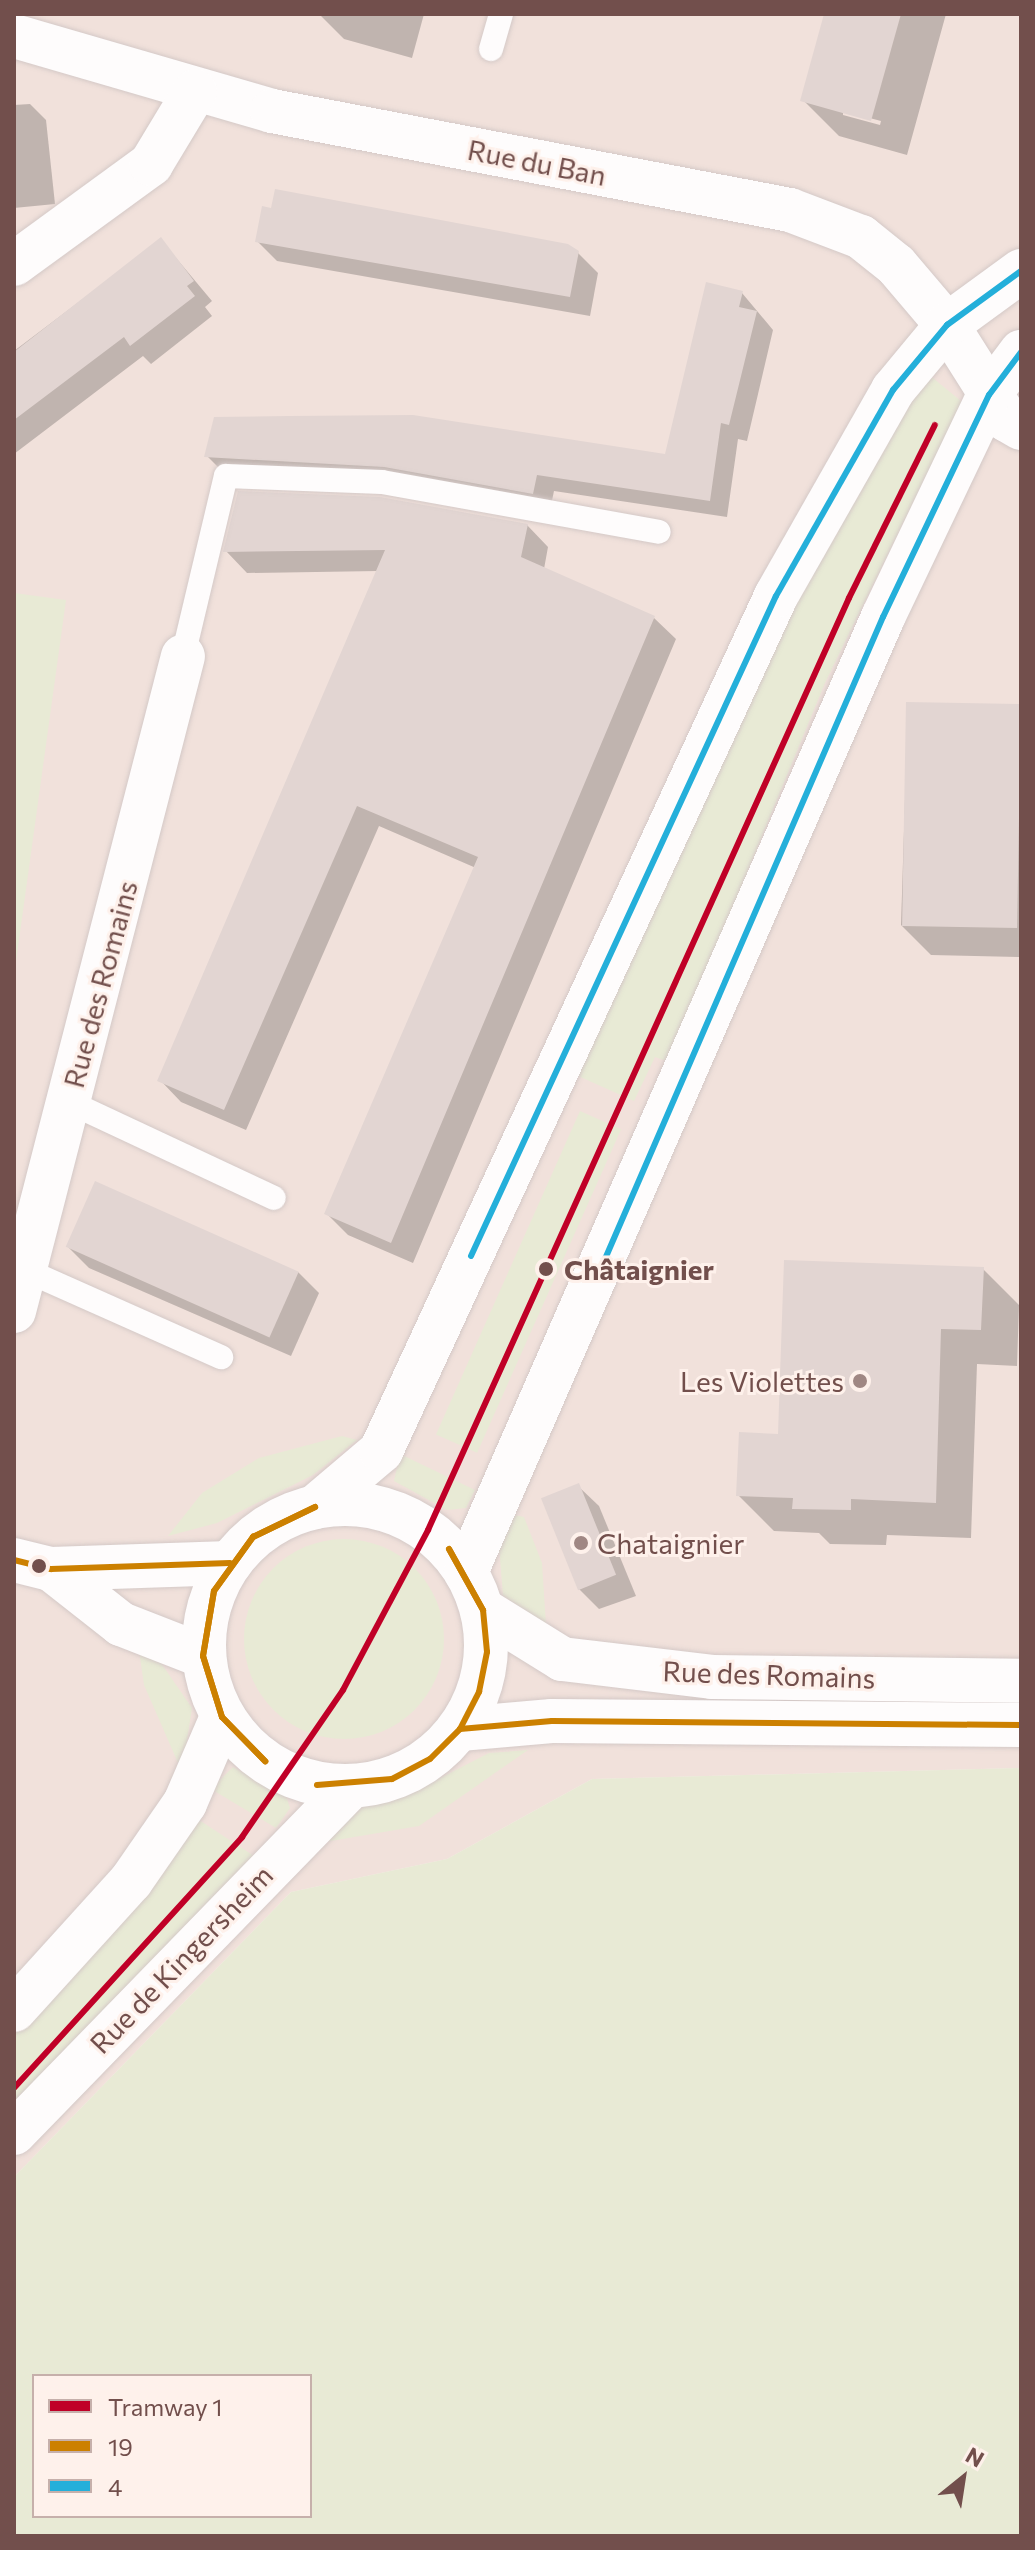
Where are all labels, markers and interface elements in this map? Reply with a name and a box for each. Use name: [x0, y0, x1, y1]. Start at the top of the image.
street label: Rue du Ban: [465, 132, 609, 192]
street label: Rue des Romains: [56, 877, 144, 1091]
place label: Châtaignier: [564, 1252, 714, 1286]
marker: Châtaignier: [535, 1258, 557, 1280]
place label: Les Violettes: [680, 1364, 844, 1398]
marker: Les Violettes: [851, 1372, 869, 1390]
place label: Chataignier: [597, 1526, 745, 1560]
marker: Chataignier: [572, 1534, 590, 1552]
unlabelled marker: [31, 1558, 47, 1574]
street label: Rue des Romains: [662, 1653, 876, 1695]
street label: Rue de Kingersheim: [83, 1858, 279, 2060]
legend: [32, 2374, 312, 2518]
text: Tramway 1: [108, 2392, 222, 2421]
text: 19: [108, 2432, 133, 2461]
north arrow: [923, 2438, 1003, 2518]
text: N: [961, 2441, 989, 2473]
text: 4: [108, 2472, 122, 2501]

